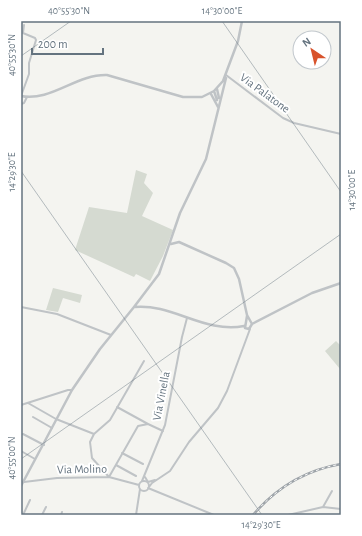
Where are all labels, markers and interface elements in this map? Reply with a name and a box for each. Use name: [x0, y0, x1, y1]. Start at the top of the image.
text: 40°55'30"N: [48, 6, 90, 16]
text: 14°30'00"E: [202, 6, 242, 16]
scale bar: [32, 30, 103, 56]
north arrow: [292, 30, 332, 70]
text: 40°55'30"N: [7, 34, 17, 76]
text: N: [300, 36, 313, 49]
text: 200 m: [38, 38, 68, 50]
street label: Via Palatone: [238, 71, 292, 115]
text: 14°29'30"E: [7, 152, 17, 192]
text: 14°30'00"E: [347, 170, 357, 210]
street label: Via Vinella: [150, 370, 172, 422]
text: 40°55'00"N: [7, 436, 17, 480]
street label: Via Molino: [57, 463, 107, 475]
text: 14°29'30"E: [241, 520, 281, 530]

